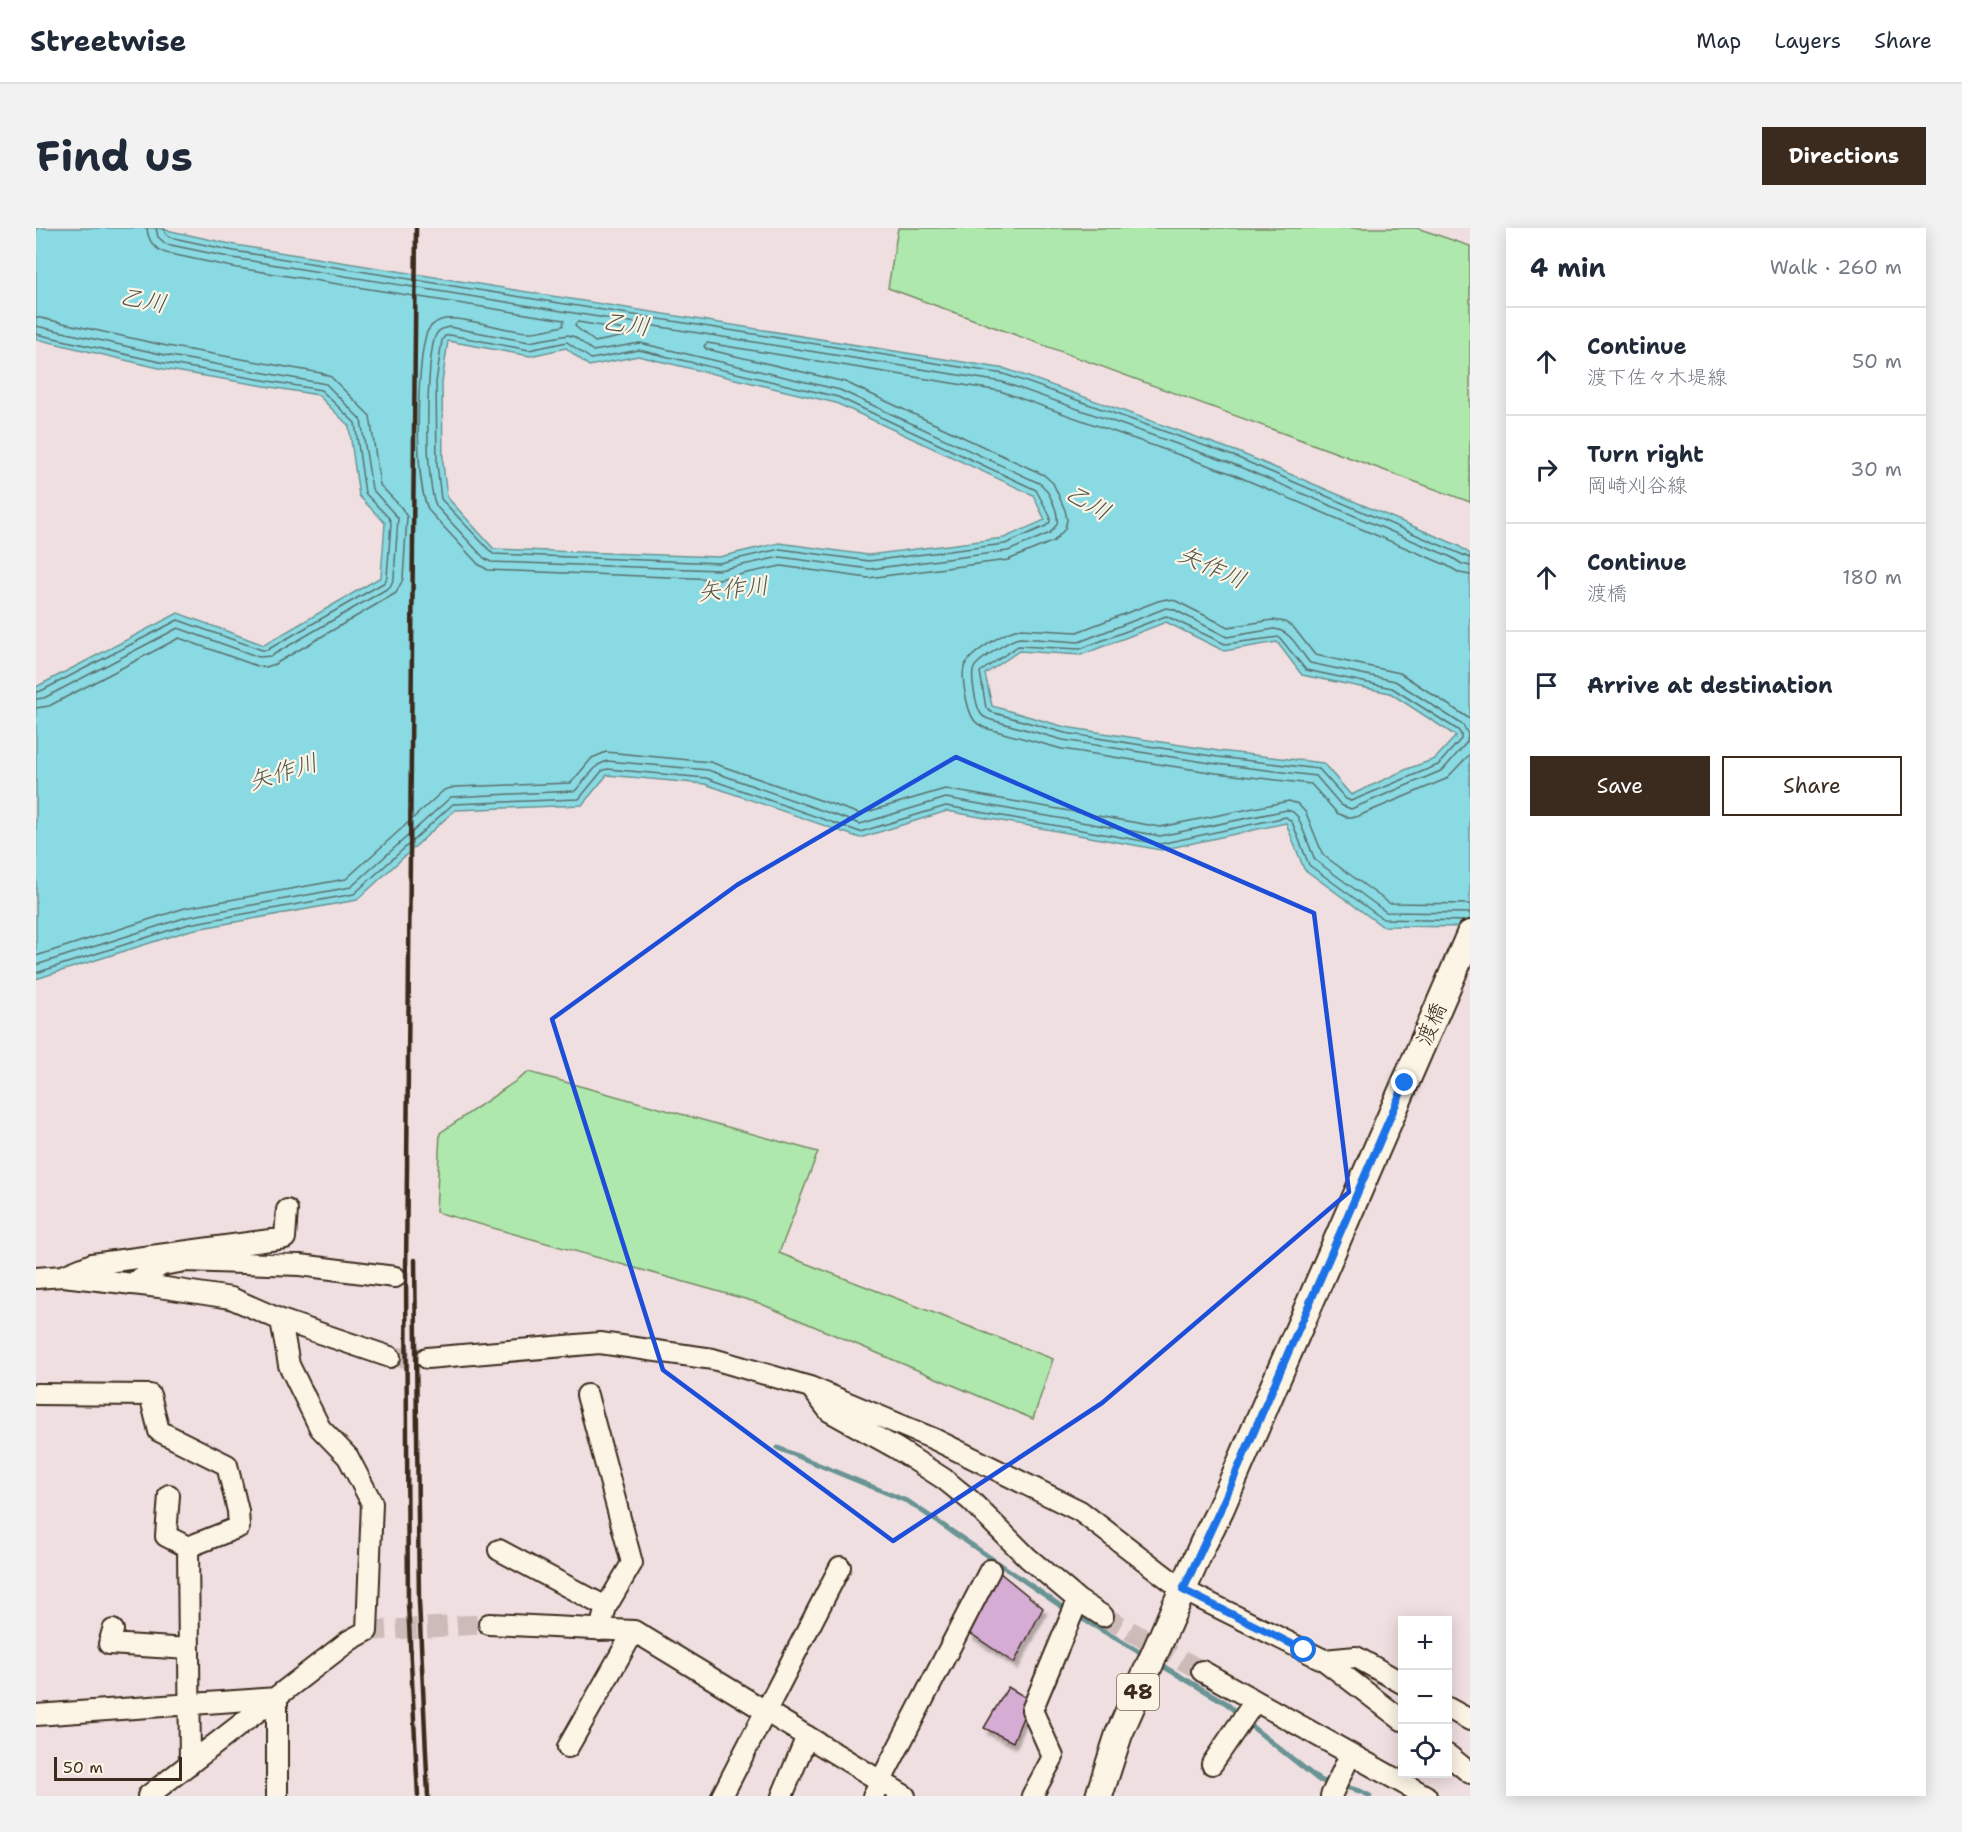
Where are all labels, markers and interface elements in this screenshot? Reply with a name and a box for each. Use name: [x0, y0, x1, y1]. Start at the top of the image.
text: Streetwise: [30, 22, 186, 60]
text: Map: [1696, 27, 1741, 55]
text: Layers: [1774, 27, 1841, 55]
text: Share: [1874, 27, 1932, 55]
button: Directions: [1762, 127, 1926, 185]
text: Find us: [36, 128, 193, 184]
text: 4 min: [1530, 250, 1606, 285]
text: Walk · 260 m: [1770, 254, 1902, 280]
water label: 乙川: [116, 280, 170, 320]
water label: 乙川: [600, 305, 652, 343]
text: Continue: [1587, 332, 1687, 361]
icon: ahead: [1530, 345, 1563, 378]
text: 50 m: [1852, 348, 1902, 374]
text: 渡下佐々木堤線: [1587, 364, 1727, 390]
text: Turn right: [1587, 440, 1704, 469]
icon: right: [1530, 453, 1563, 486]
text: 30 m: [1850, 456, 1902, 482]
text: 岡崎刈谷線: [1587, 472, 1687, 498]
water label: 乙川: [1059, 476, 1117, 528]
water label: 矢作川: [1173, 538, 1251, 596]
text: Continue: [1587, 548, 1687, 577]
icon: ahead: [1530, 561, 1563, 594]
text: 180 m: [1842, 564, 1902, 590]
water label: 矢作川: [696, 569, 770, 609]
text: 渡橋: [1587, 580, 1627, 606]
icon: arrive: [1530, 669, 1563, 702]
text: Arrive at destination: [1587, 671, 1833, 700]
water label: 矢作川: [244, 746, 322, 798]
button: Save: [1530, 756, 1710, 816]
button: Share: [1722, 756, 1902, 816]
street label: 渡橋: [1409, 998, 1453, 1050]
route end: [1391, 1069, 1417, 1095]
map controls: [1398, 1616, 1452, 1778]
button: +: [1398, 1616, 1452, 1670]
route start: [1290, 1636, 1316, 1662]
button: −: [1398, 1670, 1452, 1724]
road number: 48: [1117, 1674, 1159, 1710]
button: locate: [1398, 1724, 1452, 1778]
scale bar: [54, 1754, 182, 1782]
text: 50 m: [63, 1757, 103, 1778]

